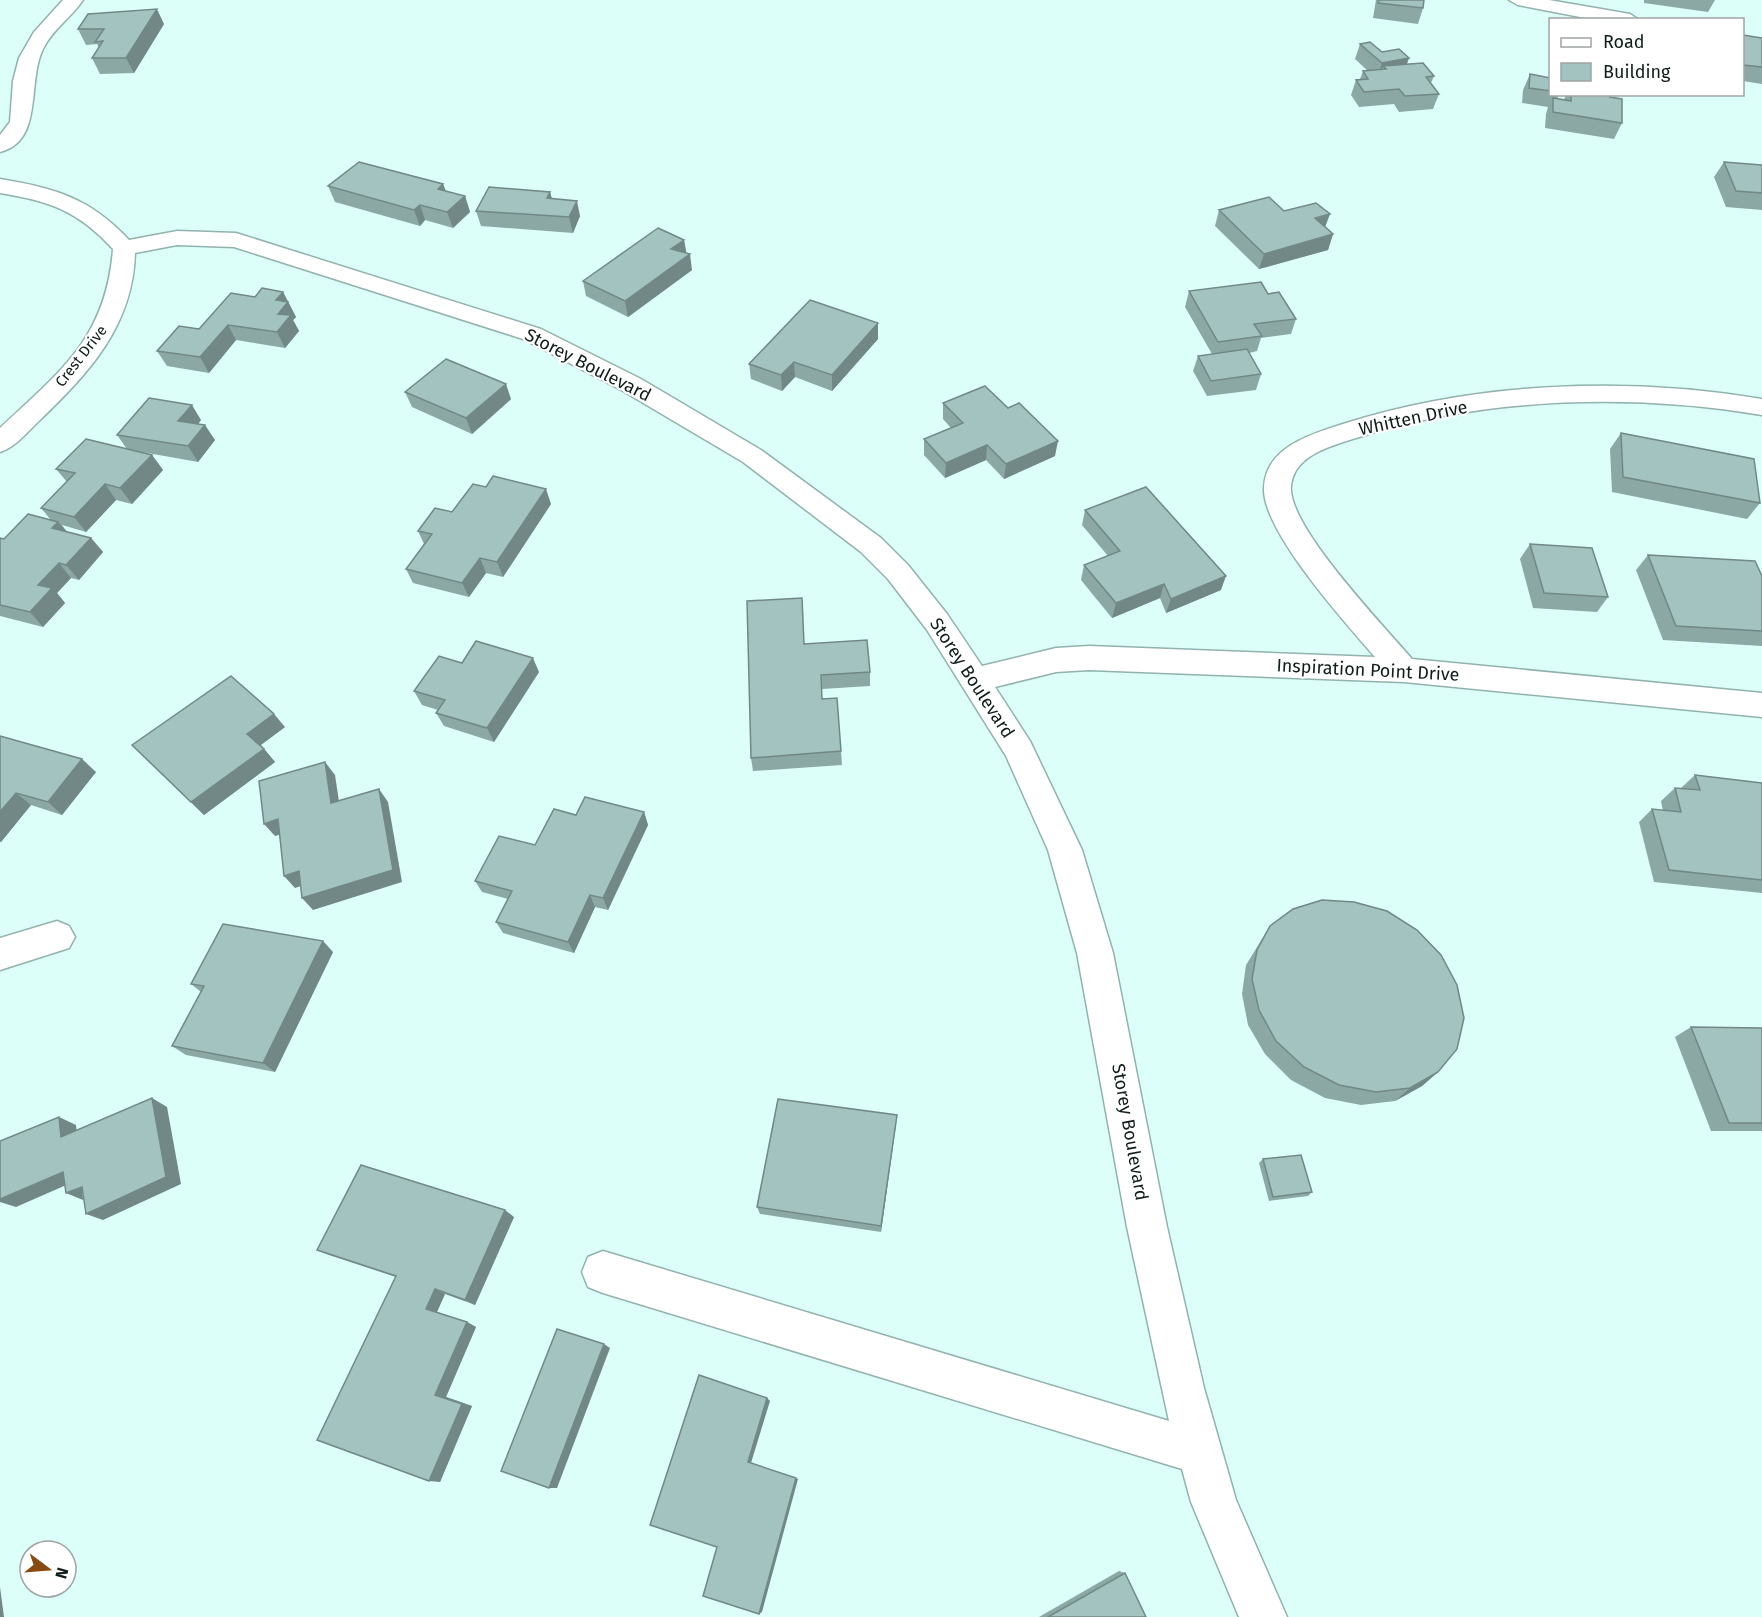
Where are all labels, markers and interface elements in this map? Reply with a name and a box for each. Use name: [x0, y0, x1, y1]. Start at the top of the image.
legend: [1549, 18, 1744, 96]
text: Road: [1603, 31, 1645, 53]
text: Building: [1603, 61, 1671, 83]
street label: Crest Drive: [51, 322, 111, 390]
street label: Storey Boulevard: [521, 324, 655, 406]
street label: Whitten Drive: [1357, 396, 1469, 440]
street label: Storey Boulevard: [925, 614, 1019, 742]
street label: Inspiration Point Drive: [1276, 654, 1460, 686]
street label: Storey Boulevard: [1107, 1062, 1153, 1202]
north arrow: [18, 1539, 78, 1599]
text: N: [51, 1565, 73, 1581]

